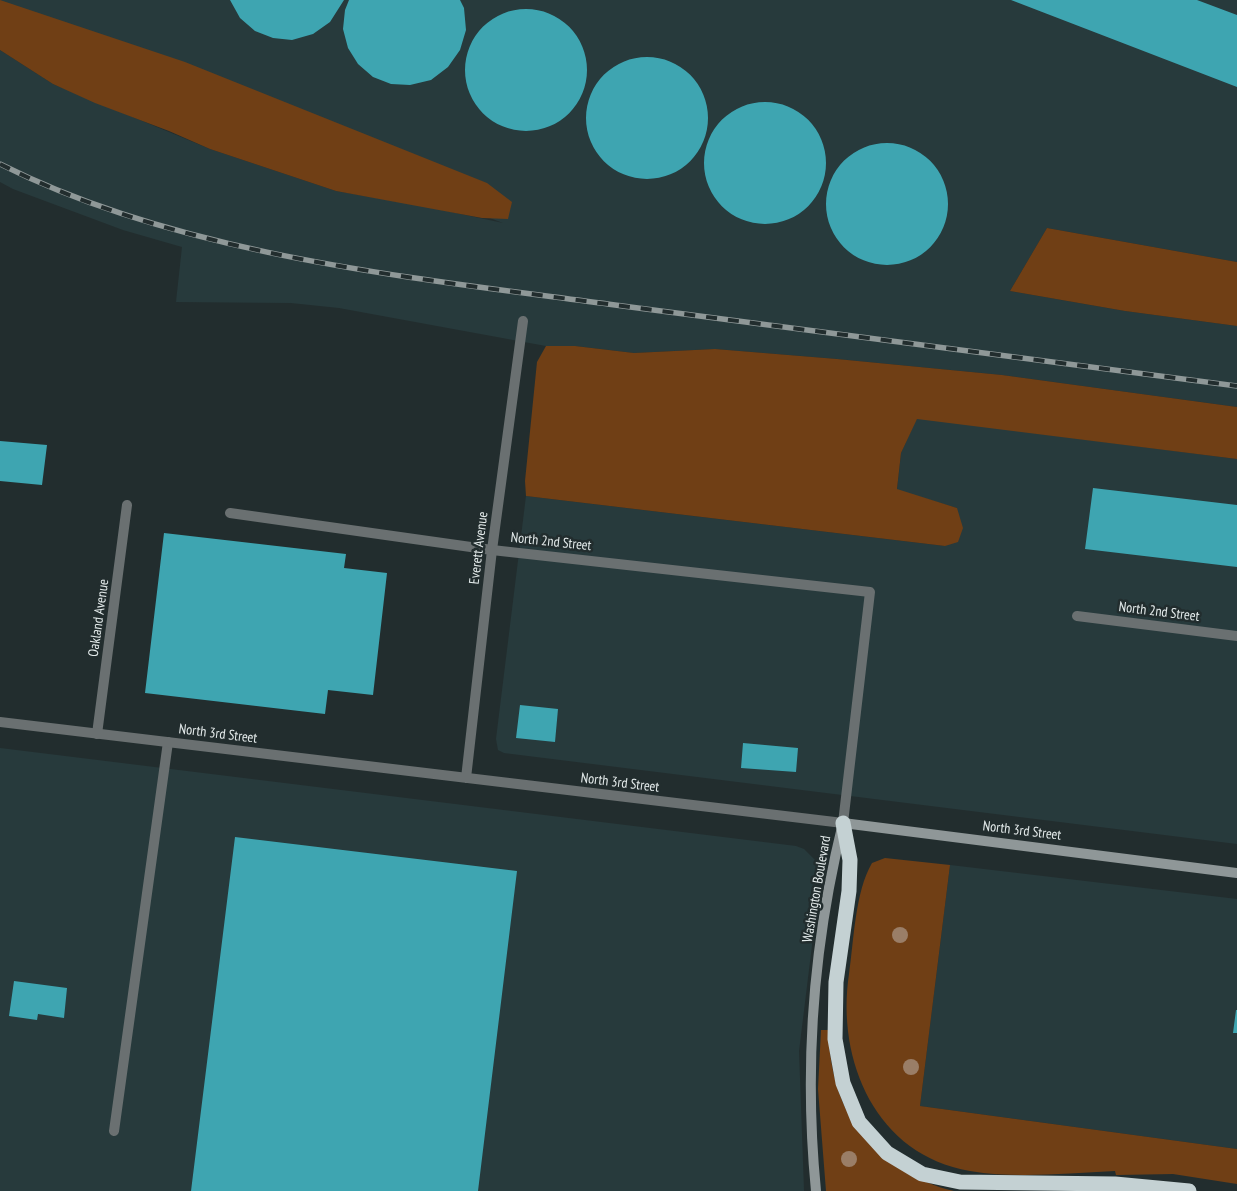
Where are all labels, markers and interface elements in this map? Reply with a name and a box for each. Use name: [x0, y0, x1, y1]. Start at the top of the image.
street label: Everett Avenue: [466, 511, 492, 585]
street label: North 2nd Street: [510, 529, 592, 555]
street label: Oakland Avenue: [85, 578, 113, 658]
street label: North 2nd Street: [1118, 599, 1200, 625]
street label: North 3rd Street: [178, 721, 258, 747]
street label: North 3rd Street: [580, 770, 660, 796]
street label: North 3rd Street: [982, 818, 1062, 844]
street label: Washington Boulevard: [799, 834, 835, 944]

